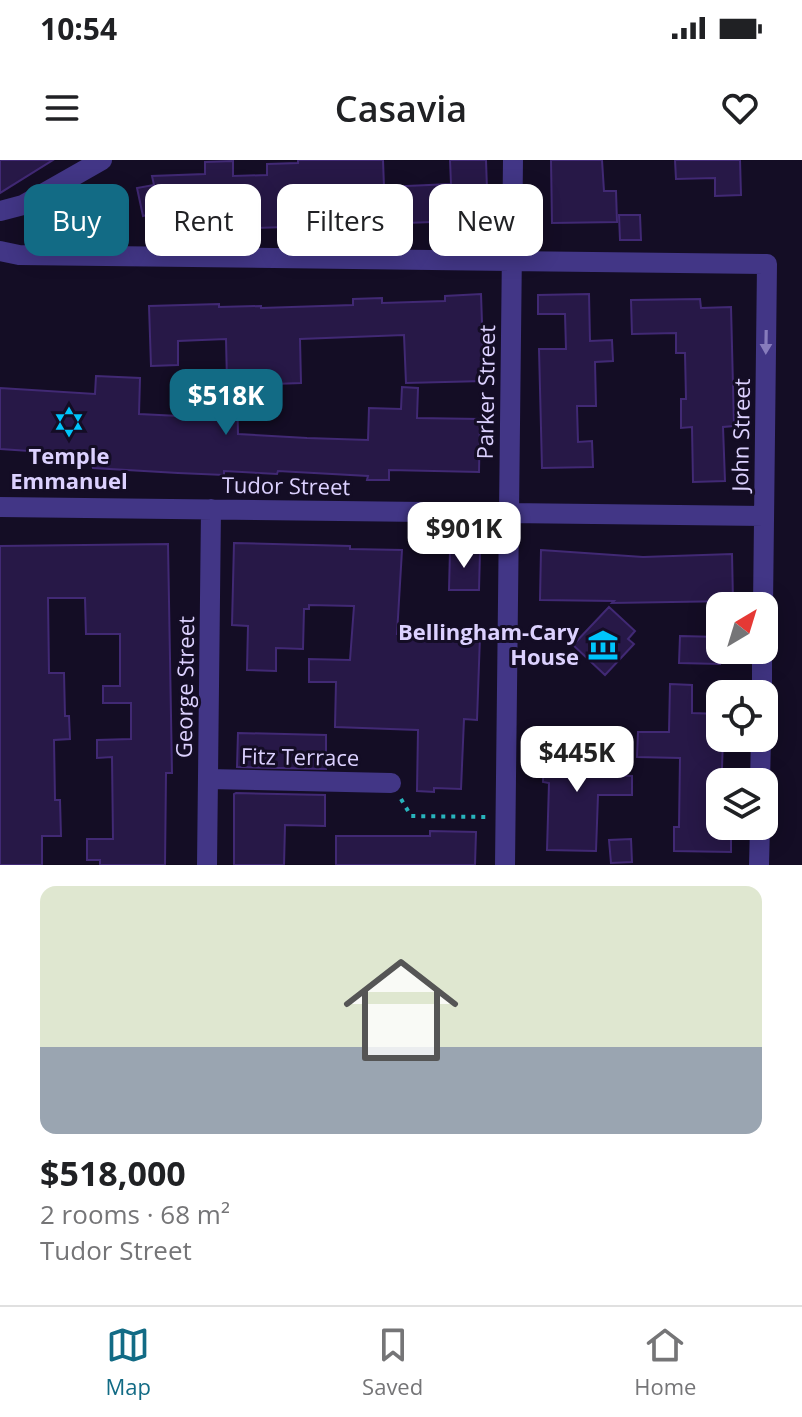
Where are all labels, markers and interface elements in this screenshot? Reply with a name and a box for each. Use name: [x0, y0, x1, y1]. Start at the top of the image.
text: 10:54: [40, 8, 117, 49]
text: Casavia: [335, 84, 467, 133]
icon: menu: [40, 86, 84, 130]
icon: heart: [718, 86, 762, 130]
chip: Buy: [24, 184, 129, 256]
chip: Rent: [145, 184, 261, 256]
chip: Filters: [277, 184, 413, 256]
chip: New: [429, 184, 543, 256]
street label: Parker Street: [469, 324, 501, 459]
one-way arrow: [760, 330, 773, 355]
pin: $518K: [170, 369, 282, 437]
text: $518K: [188, 377, 264, 413]
street label: John Street: [724, 378, 756, 494]
synagogue icon: Temple Emmanuel: [52, 405, 86, 439]
place label: Temple Emmanuel: [10, 440, 128, 495]
street label: Tudor Street: [222, 469, 351, 501]
pin: $901K: [408, 502, 520, 570]
text: $901K: [426, 510, 502, 546]
north arrow: [706, 592, 778, 664]
map controls: [706, 592, 778, 840]
street label: George Street: [168, 616, 200, 758]
place label: Bellingham-Cary House: [398, 616, 579, 671]
museum icon: Bellingham-Cary House: [586, 628, 620, 662]
button: locate: [706, 680, 778, 752]
pin: $445K: [521, 726, 633, 794]
text: $445K: [539, 734, 615, 770]
street label: Fitz Terrace: [241, 740, 359, 772]
button: layers: [706, 768, 778, 840]
icon: home: [329, 938, 473, 1082]
text: $518,000: [40, 1150, 186, 1196]
text: 2 rooms · 68 m²: [40, 1196, 230, 1232]
text: Tudor Street: [40, 1232, 192, 1268]
tab: Map: [106, 1323, 151, 1401]
tab: Saved: [362, 1323, 423, 1401]
tab: Home: [634, 1323, 696, 1401]

